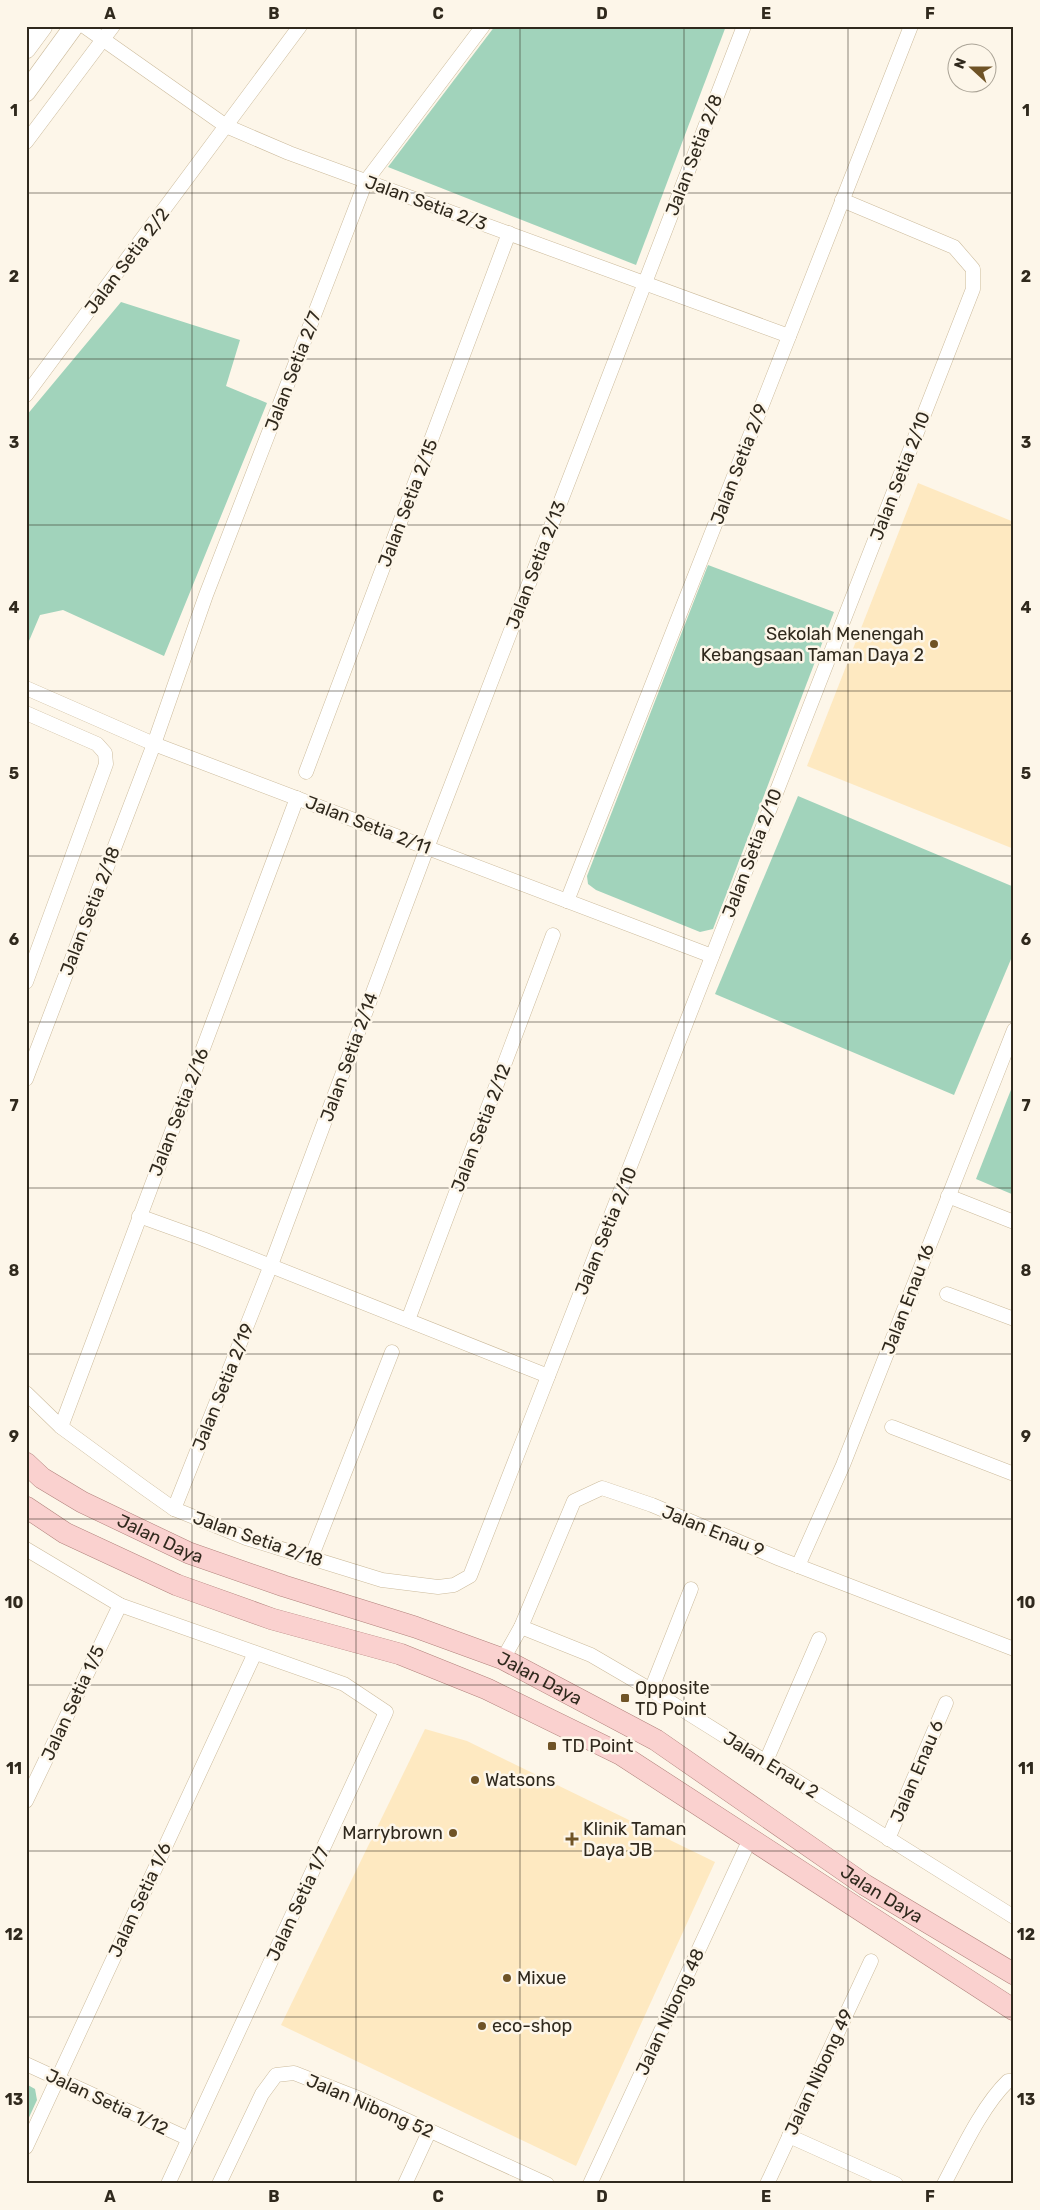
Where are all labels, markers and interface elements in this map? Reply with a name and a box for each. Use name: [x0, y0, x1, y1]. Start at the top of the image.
text: A: [104, 4, 116, 23]
text: B: [268, 4, 280, 23]
text: C: [432, 4, 444, 23]
text: D: [596, 4, 608, 23]
text: E: [761, 4, 771, 23]
text: F: [925, 4, 935, 23]
north arrow: [948, 42, 998, 92]
text: N: [951, 56, 970, 71]
street label: Jalan Setia 2/8: [661, 91, 727, 219]
text: 1: [10, 101, 18, 120]
text: 1: [1022, 101, 1030, 120]
street label: Jalan Setia 2/3: [362, 171, 490, 235]
street label: Jalan Setia 2/2: [80, 203, 174, 319]
text: 2: [9, 267, 19, 286]
text: 2: [1021, 267, 1031, 286]
street label: Jalan Setia 2/7: [260, 308, 326, 434]
street label: Jalan Setia 2/9: [706, 400, 772, 528]
street label: Jalan Setia 2/10: [865, 408, 935, 544]
text: 3: [9, 433, 19, 452]
text: 3: [1021, 433, 1031, 452]
street label: Jalan Setia 2/15: [373, 436, 443, 570]
street label: Jalan Setia 2/13: [501, 498, 571, 632]
text: 4: [9, 598, 20, 617]
text: 4: [1021, 598, 1032, 617]
place label: Sekolah Menengah Kebangsaan Taman Daya 2: [701, 623, 924, 666]
marker: Sekolah Menengah Kebangsaan Taman Daya 2: [928, 638, 940, 650]
text: 5: [9, 764, 19, 783]
text: 5: [1021, 764, 1031, 783]
street label: Jalan Setia 2/10: [717, 785, 787, 921]
street label: Jalan Setia 2/11: [302, 791, 434, 859]
street label: Jalan Setia 2/18: [55, 843, 125, 979]
text: 6: [9, 930, 19, 949]
text: 6: [1021, 930, 1031, 949]
street label: Jalan Setia 2/14: [315, 989, 383, 1125]
street label: Jalan Setia 2/16: [144, 1045, 214, 1179]
street label: Jalan Setia 2/12: [446, 1061, 516, 1195]
text: 7: [9, 1096, 19, 1115]
text: 7: [1021, 1096, 1031, 1115]
street label: Jalan Setia 2/10: [570, 1164, 642, 1298]
street label: Jalan Enau 16: [877, 1241, 939, 1357]
text: 8: [9, 1261, 20, 1280]
text: 8: [1021, 1261, 1032, 1280]
street label: Jalan Setia 2/19: [187, 1320, 259, 1454]
text: 9: [9, 1427, 19, 1446]
text: 9: [1021, 1427, 1031, 1446]
street label: Jalan Enau 9: [659, 1500, 767, 1562]
street label: Jalan Setia 2/18: [190, 1506, 326, 1572]
street label: Jalan Daya: [113, 1509, 206, 1568]
text: 10: [5, 1593, 24, 1612]
text: 10: [1017, 1593, 1036, 1612]
street label: Jalan Setia 1/5: [37, 1642, 109, 1764]
street label: Jalan Daya: [494, 1647, 586, 1710]
place label: Opposite TD Point: [635, 1677, 710, 1720]
marker: Opposite TD Point: [619, 1692, 631, 1704]
street label: Jalan Enau 6: [886, 1717, 948, 1825]
street label: Jalan Enau 2: [719, 1727, 823, 1803]
place label: TD Point: [562, 1735, 633, 1757]
marker: TD Point: [546, 1740, 558, 1752]
text: 11: [6, 1759, 22, 1778]
text: 11: [1018, 1759, 1034, 1778]
place label: Watsons: [485, 1769, 556, 1791]
marker: Watsons: [469, 1774, 481, 1786]
place label: Klinik Taman Daya JB: [583, 1818, 686, 1861]
place label: Marrybrown: [342, 1822, 443, 1844]
marker: Marrybrown: [447, 1827, 459, 1839]
marker: Klinik Taman Daya JB: [565, 1832, 579, 1846]
street label: Jalan Setia 1/6: [104, 1839, 176, 1961]
street label: Jalan Setia 1/7: [262, 1843, 334, 1965]
street label: Jalan Daya: [836, 1860, 927, 1928]
text: 12: [5, 1925, 23, 1944]
text: 12: [1017, 1925, 1035, 1944]
street label: Jalan Nibong 48: [631, 1945, 709, 2079]
place label: Mixue: [517, 1967, 566, 1989]
marker: Mixue: [501, 1972, 513, 1984]
street label: Jalan Nibong 49: [780, 2005, 858, 2139]
place label: eco-shop: [492, 2015, 572, 2037]
marker: eco-shop: [476, 2020, 488, 2032]
street label: Jalan Setia 1/12: [42, 2064, 172, 2140]
street label: Jalan Nibong 52: [303, 2069, 437, 2143]
text: 13: [5, 2090, 23, 2109]
text: 13: [1017, 2090, 1035, 2109]
text: A: [104, 2187, 116, 2206]
text: B: [268, 2187, 280, 2206]
text: C: [432, 2187, 444, 2206]
text: D: [596, 2187, 608, 2206]
text: E: [761, 2187, 771, 2206]
text: F: [925, 2187, 935, 2206]

